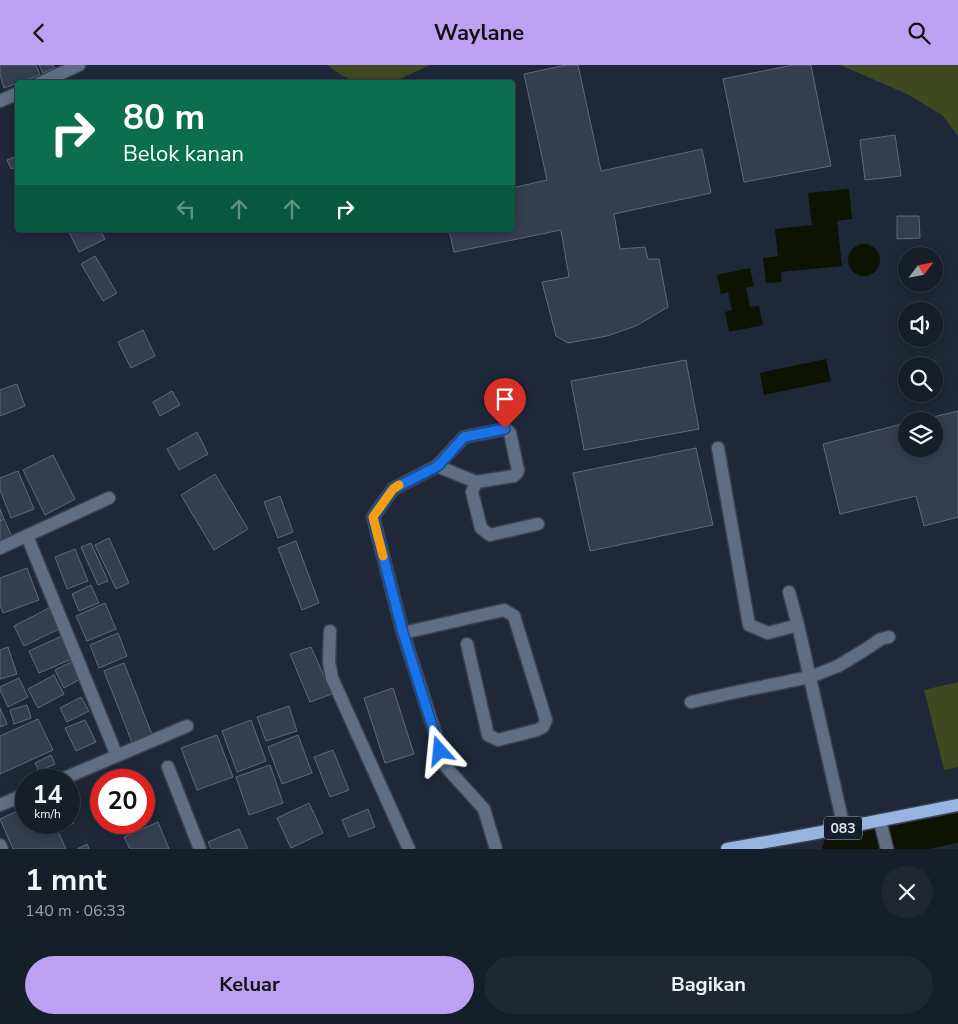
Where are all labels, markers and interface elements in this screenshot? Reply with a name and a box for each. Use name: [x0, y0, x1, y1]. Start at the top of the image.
text: Waylane: [434, 18, 524, 48]
icon: back: [25, 19, 53, 47]
icon: search: [905, 19, 933, 47]
text: 80 m: [123, 94, 205, 141]
icon: right: [40, 100, 105, 165]
text: Belok kanan: [123, 139, 244, 169]
icon: left: [172, 195, 200, 223]
icon: ahead: [225, 195, 253, 223]
icon: ahead: [278, 195, 306, 223]
icon: right: [331, 195, 359, 223]
north arrow: [898, 247, 942, 293]
map controls: [898, 247, 943, 457]
button: sound: [898, 302, 943, 347]
button: search: [898, 357, 943, 402]
pin: [484, 378, 526, 429]
icon: arrive: [491, 385, 519, 413]
button: layers: [898, 412, 943, 457]
position arrow: [413, 724, 465, 776]
speed limit sign: 20: [90, 769, 155, 834]
text: 14: [32, 778, 63, 812]
text: km/h: [34, 806, 61, 822]
road number: 083: [824, 816, 862, 839]
text: 1 mnt: [25, 860, 106, 901]
button: close: [881, 866, 933, 918]
text: 140 m · 06:33: [25, 900, 126, 922]
button: Keluar: [25, 956, 474, 1014]
button: Bagikan: [484, 956, 933, 1014]

